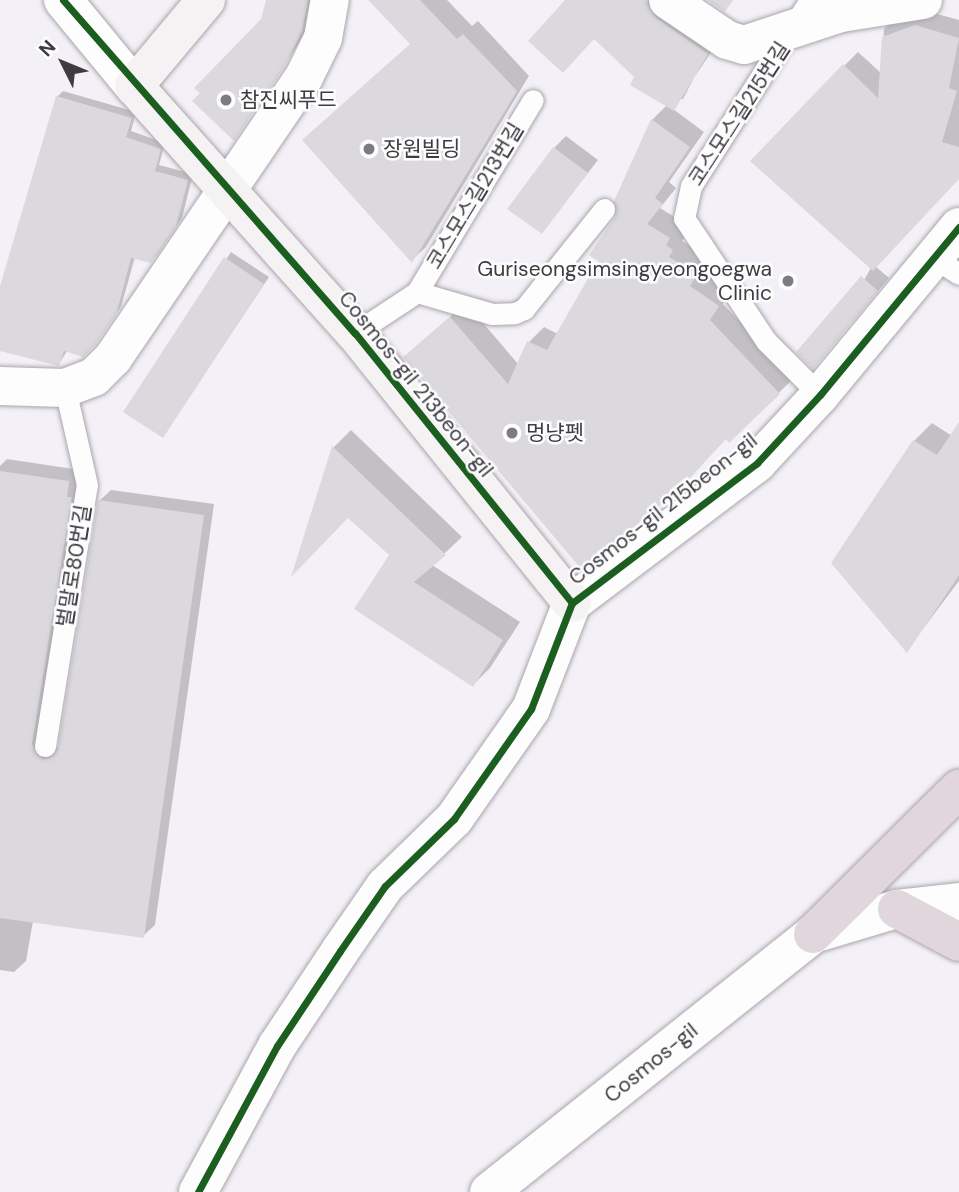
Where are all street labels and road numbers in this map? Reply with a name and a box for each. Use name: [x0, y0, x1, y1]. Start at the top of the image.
street label: 코스모스길215번길: [683, 37, 795, 191]
street label: 코스모스길213번길: [421, 118, 529, 274]
street label: Cosmos-gil 213beon-gil: [333, 286, 499, 482]
street label: Cosmos-gil 215beon-gil: [564, 428, 762, 590]
street label: 벌말로80번길: [52, 503, 96, 629]
street label: Cosmos-gil: [599, 1018, 703, 1108]

